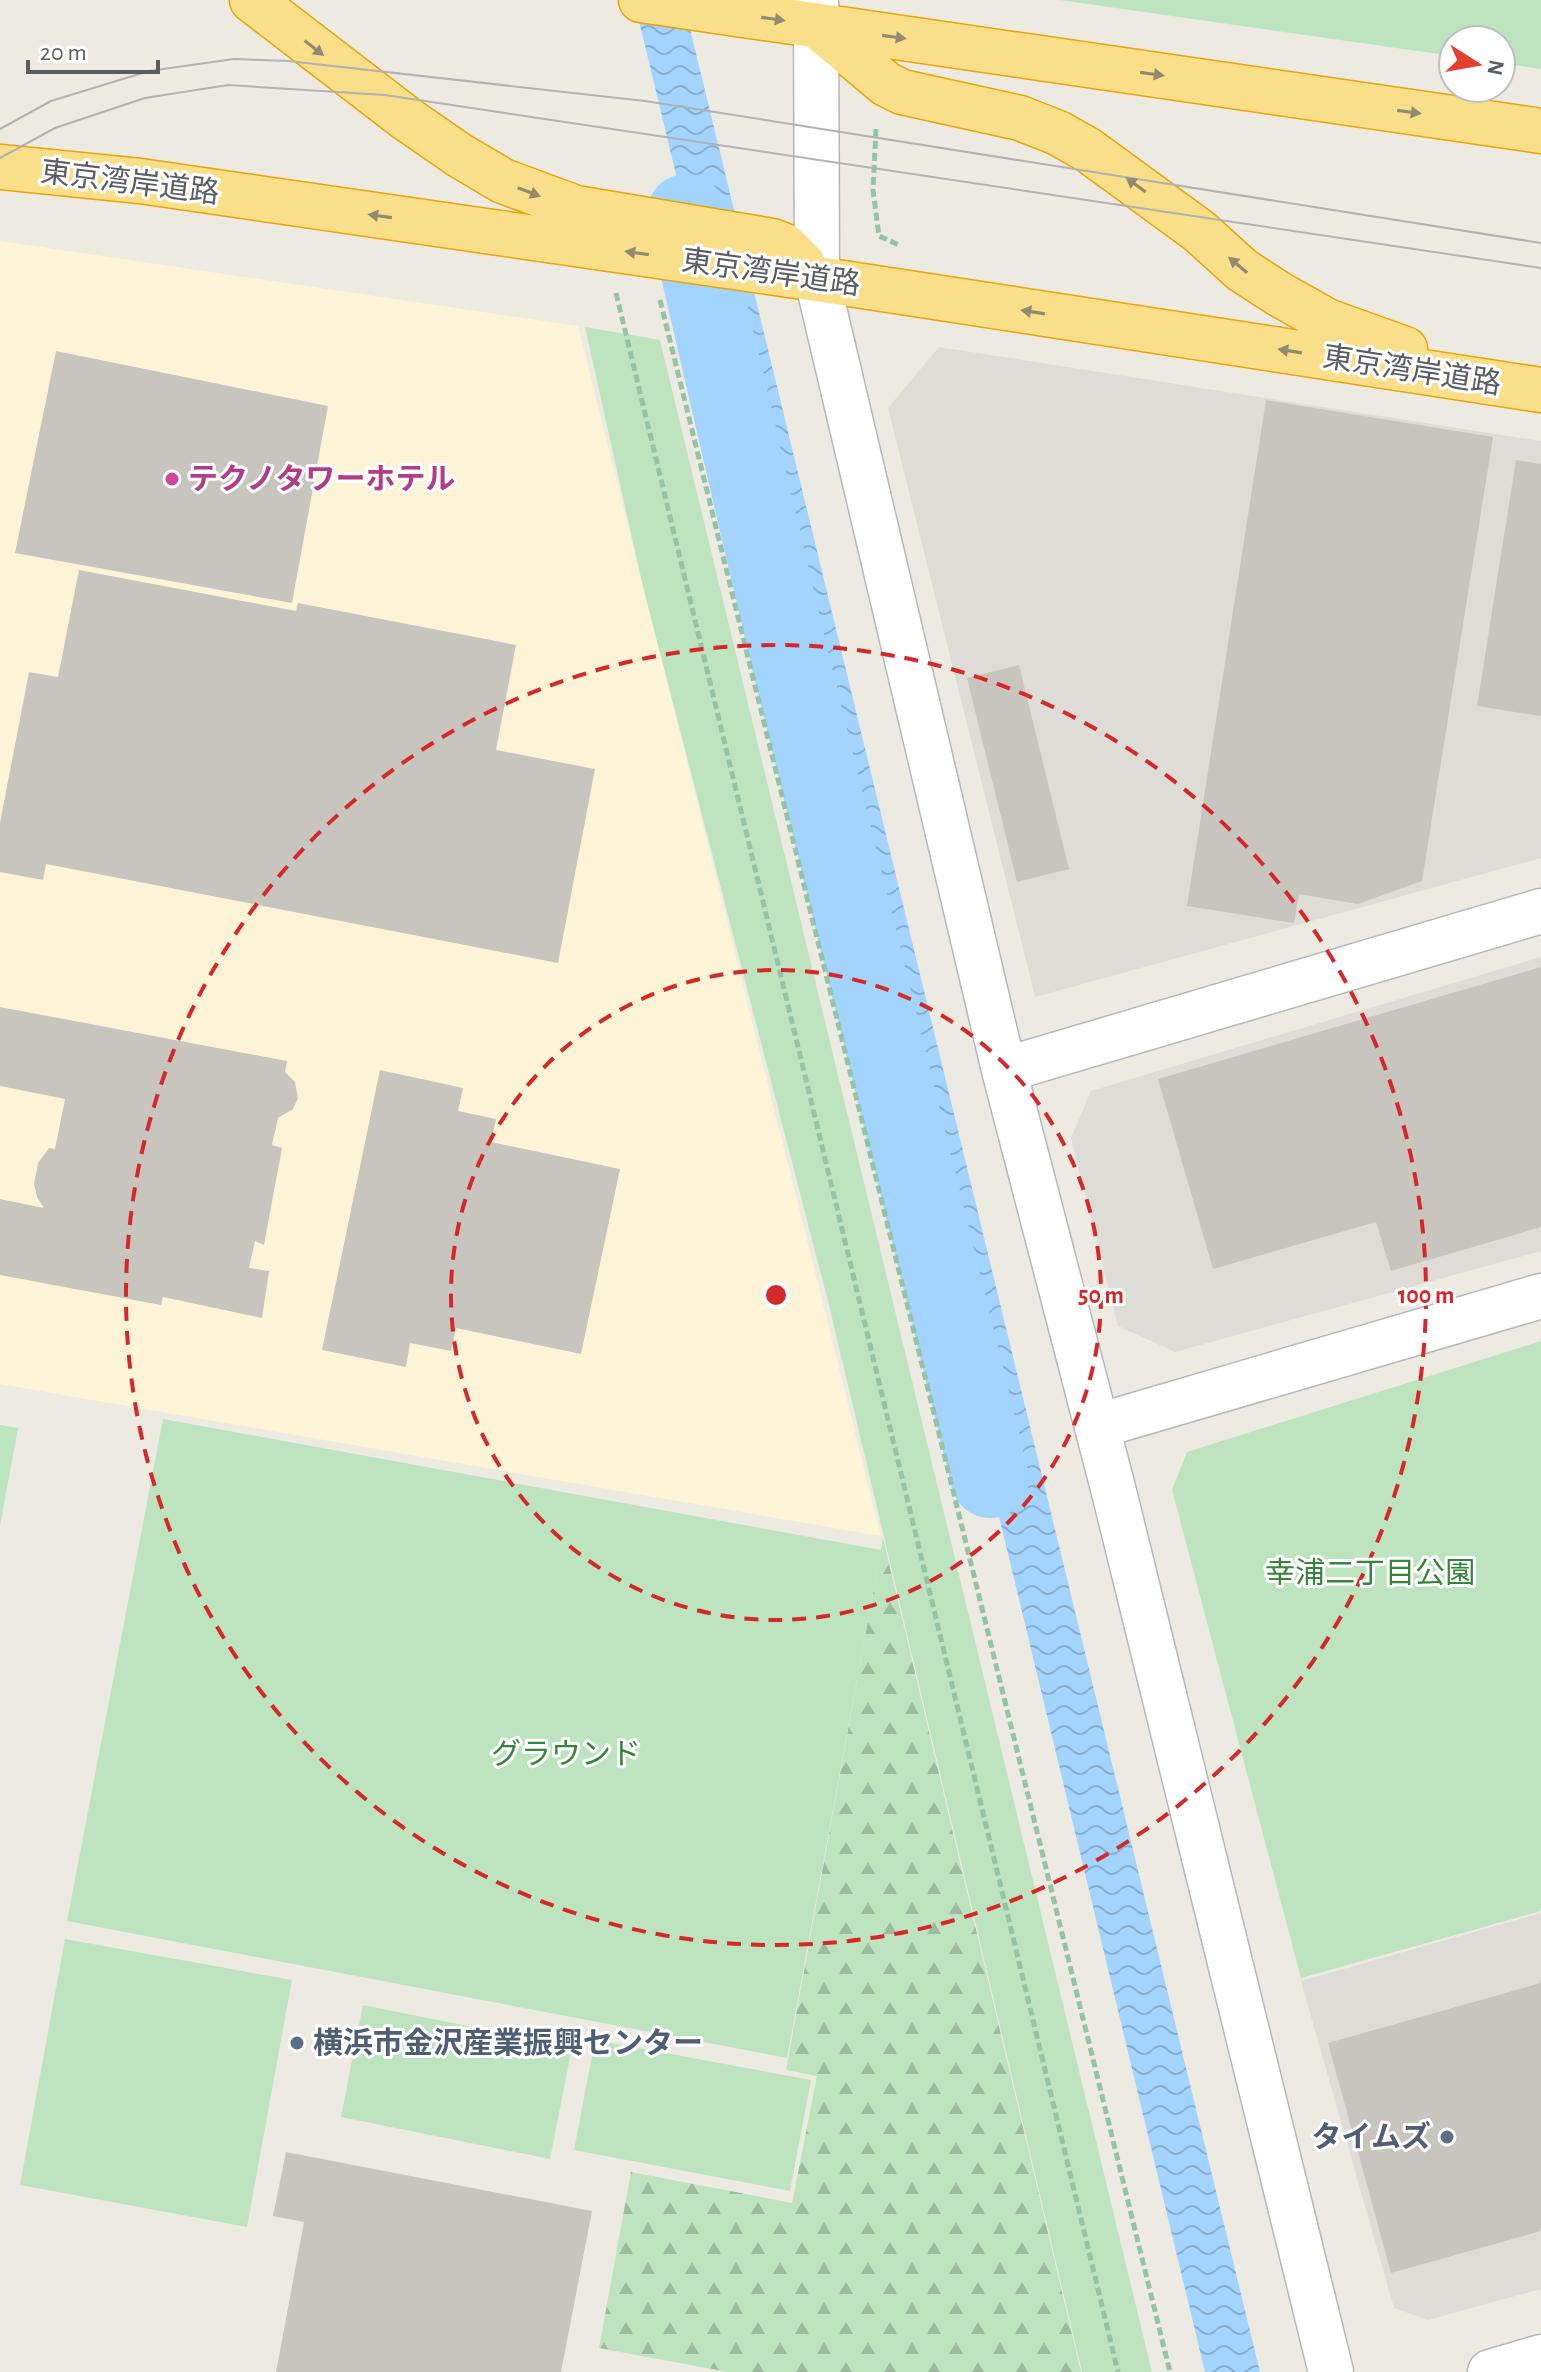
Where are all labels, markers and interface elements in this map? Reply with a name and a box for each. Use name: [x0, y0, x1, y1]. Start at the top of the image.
one-way arrow: [761, 13, 786, 26]
scale bar: [28, 24, 158, 74]
north arrow: [1437, 24, 1517, 104]
one-way arrow: [882, 31, 907, 44]
one-way arrow: [304, 39, 324, 55]
text: 20 m: [40, 41, 87, 65]
text: N: [1483, 58, 1508, 77]
one-way arrow: [1140, 68, 1165, 81]
one-way arrow: [1397, 106, 1422, 118]
street label: 東京湾岸道路: [39, 155, 221, 209]
one-way arrow: [1126, 177, 1146, 193]
one-way arrow: [517, 186, 541, 199]
one-way arrow: [367, 209, 392, 222]
street label: 東京湾岸道路: [680, 244, 862, 300]
one-way arrow: [625, 246, 650, 259]
one-way arrow: [1228, 257, 1248, 274]
one-way arrow: [1020, 305, 1045, 317]
street label: 東京湾岸道路: [1321, 340, 1503, 400]
one-way arrow: [1277, 344, 1302, 357]
place label: テクノタワーホテル: [188, 464, 456, 495]
marker: テクノタワーホテル: [163, 470, 181, 488]
centre of rings: [762, 1281, 790, 1309]
text: 50 m: [1078, 1284, 1124, 1308]
text: 100 m: [1398, 1284, 1454, 1308]
park label: 幸浦二丁目公園: [1265, 1557, 1475, 1589]
park label: グラウンド: [491, 1738, 641, 1770]
place label: 横浜市金沢産業振興センター: [313, 2027, 703, 2059]
marker: 横浜市金沢産業振興センター: [288, 2034, 306, 2052]
place label: タイムズ: [1312, 2121, 1431, 2153]
marker: タイムズ: [1438, 2128, 1456, 2146]

